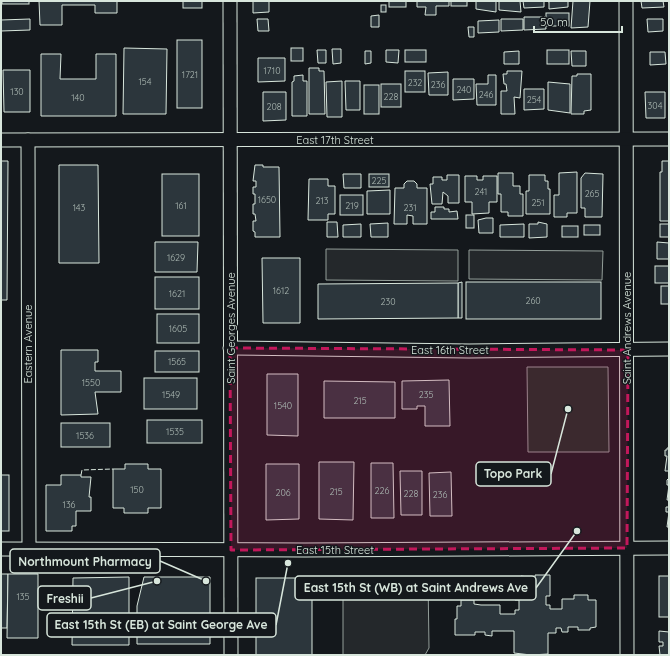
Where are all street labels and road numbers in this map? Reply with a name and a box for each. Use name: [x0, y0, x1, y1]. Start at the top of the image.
street label: East 17th Street: [296, 133, 374, 147]
street label: Saint Georges Avenue: [224, 272, 238, 384]
street label: Saint Andrews Avenue: [620, 272, 634, 384]
street label: Eastern Avenue: [21, 304, 35, 384]
street label: East 16th Street: [411, 343, 489, 357]
street label: East 15th Street: [296, 543, 374, 557]

